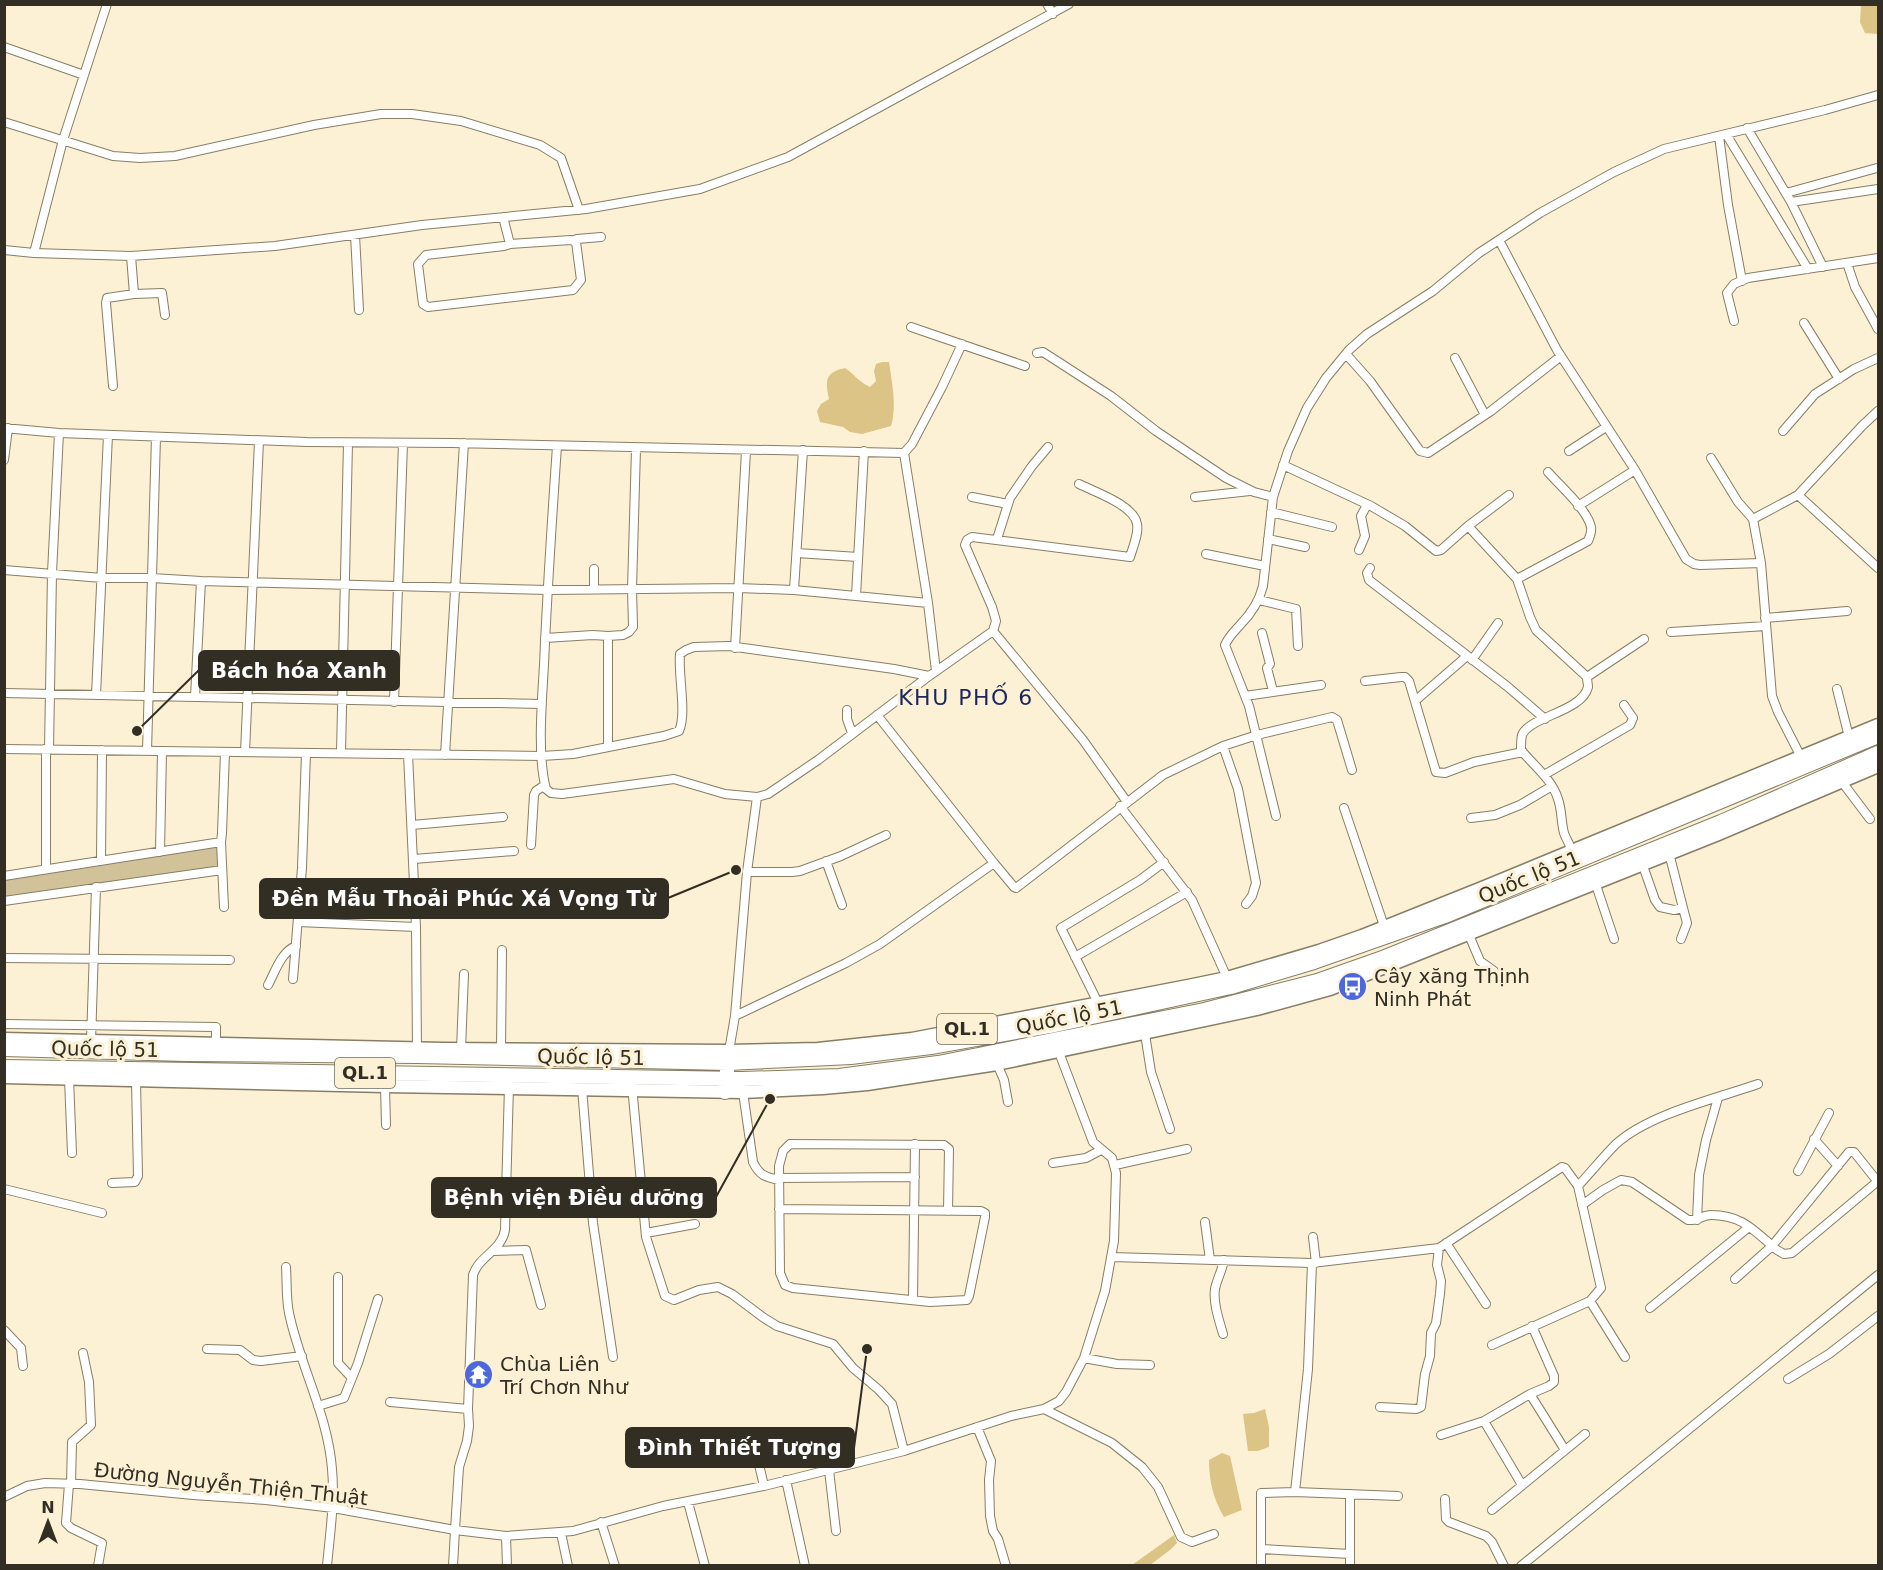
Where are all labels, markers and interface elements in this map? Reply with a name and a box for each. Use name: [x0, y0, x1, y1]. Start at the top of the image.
callout: Bách hóa Xanh: [199, 651, 399, 690]
text: Bách hóa Xanh: [211, 659, 387, 683]
district label: KHU PHỐ 6: [898, 682, 1034, 710]
street label: Quốc lộ 51: [1475, 846, 1583, 908]
callout: Đền Mẫu Thoải Phúc Xá Vọng Từ: [260, 879, 668, 918]
text: Đền Mẫu Thoải Phúc Xá Vọng Từ: [272, 887, 657, 911]
place label: Cây xăng Thịnh Ninh Phát: [1374, 964, 1530, 1011]
bus stop icon: Cây xăng Thịnh Ninh Phát: [1337, 971, 1369, 1003]
street label: Quốc lộ 51: [1014, 995, 1124, 1039]
road number: QL.1: [937, 1014, 997, 1044]
street label: Quốc lộ 51: [51, 1036, 159, 1062]
street label: Quốc lộ 51: [537, 1044, 645, 1070]
road number: QL.1: [335, 1058, 395, 1088]
callout: Bệnh viện Điều dưỡng: [432, 1178, 716, 1217]
text: Bệnh viện Điều dưỡng: [444, 1186, 704, 1210]
place label: Chùa Liên Trí Chơn Như: [499, 1352, 629, 1399]
temple icon: Chùa Liên Trí Chơn Như: [463, 1359, 495, 1391]
callout: Đình Thiết Tượng: [626, 1428, 854, 1467]
text: Đình Thiết Tượng: [638, 1436, 842, 1460]
street label: Đường Nguyễn Thiện Thuật: [93, 1458, 369, 1510]
north arrow: [18, 1492, 78, 1552]
text: N: [41, 1498, 55, 1517]

